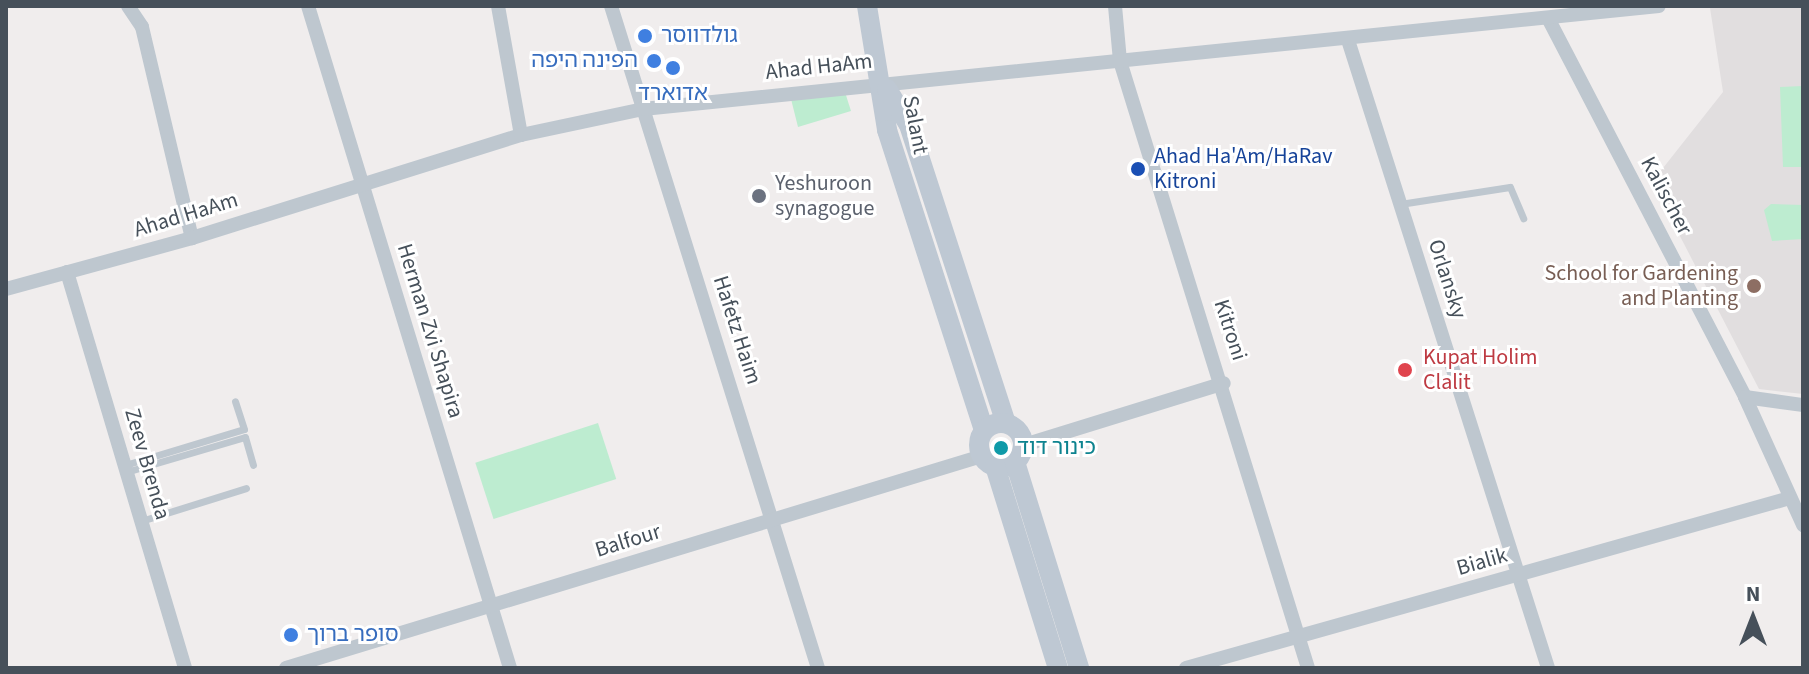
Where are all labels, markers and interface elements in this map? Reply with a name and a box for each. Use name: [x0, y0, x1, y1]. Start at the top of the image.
place label: גולדווסר: [661, 23, 738, 49]
marker: גולדווסר: [636, 27, 654, 45]
place label: הפינה היפה: [531, 48, 638, 74]
street label: Ahad HaAm: [764, 48, 874, 86]
marker: הפינה היפה: [645, 52, 663, 70]
marker: אדוארד: [664, 59, 682, 77]
place label: אדוארד: [638, 81, 708, 107]
street label: Salant: [896, 94, 934, 156]
place label: Ahad Ha'Am/HaRav Kitroni: [1154, 143, 1332, 194]
street label: Kalischer: [1634, 152, 1698, 240]
marker: Ahad Ha'Am/HaRav Kitroni: [1129, 160, 1147, 178]
place label: Yeshuroon synagogue: [775, 170, 874, 222]
street label: Ahad HaAm: [131, 187, 241, 243]
marker: Yeshuroon synagogue: [750, 187, 768, 205]
street label: Orlansky: [1422, 236, 1472, 322]
street label: Herman Zvi Shapira: [391, 241, 469, 421]
place label: School for Gardening and Planting: [1544, 260, 1738, 312]
street label: Hafetz Haim: [707, 272, 767, 388]
marker: School for Gardening and Planting: [1745, 277, 1763, 295]
street label: Kitroni: [1208, 296, 1252, 364]
place label: Kupat Holim Clalit: [1423, 344, 1537, 396]
marker: Kupat Holim Clalit: [1394, 359, 1416, 381]
street label: Zeev Brenda: [119, 405, 175, 523]
place label: כינור דוד: [1017, 435, 1096, 461]
marker: כינור דוד: [992, 439, 1010, 457]
street label: Balfour: [592, 519, 664, 563]
street label: Bialik: [1454, 542, 1510, 582]
north arrow: [1713, 578, 1793, 658]
text: N: [1746, 578, 1760, 610]
place label: סופר ברוך: [307, 622, 399, 648]
marker: סופר ברוך: [282, 626, 300, 644]

